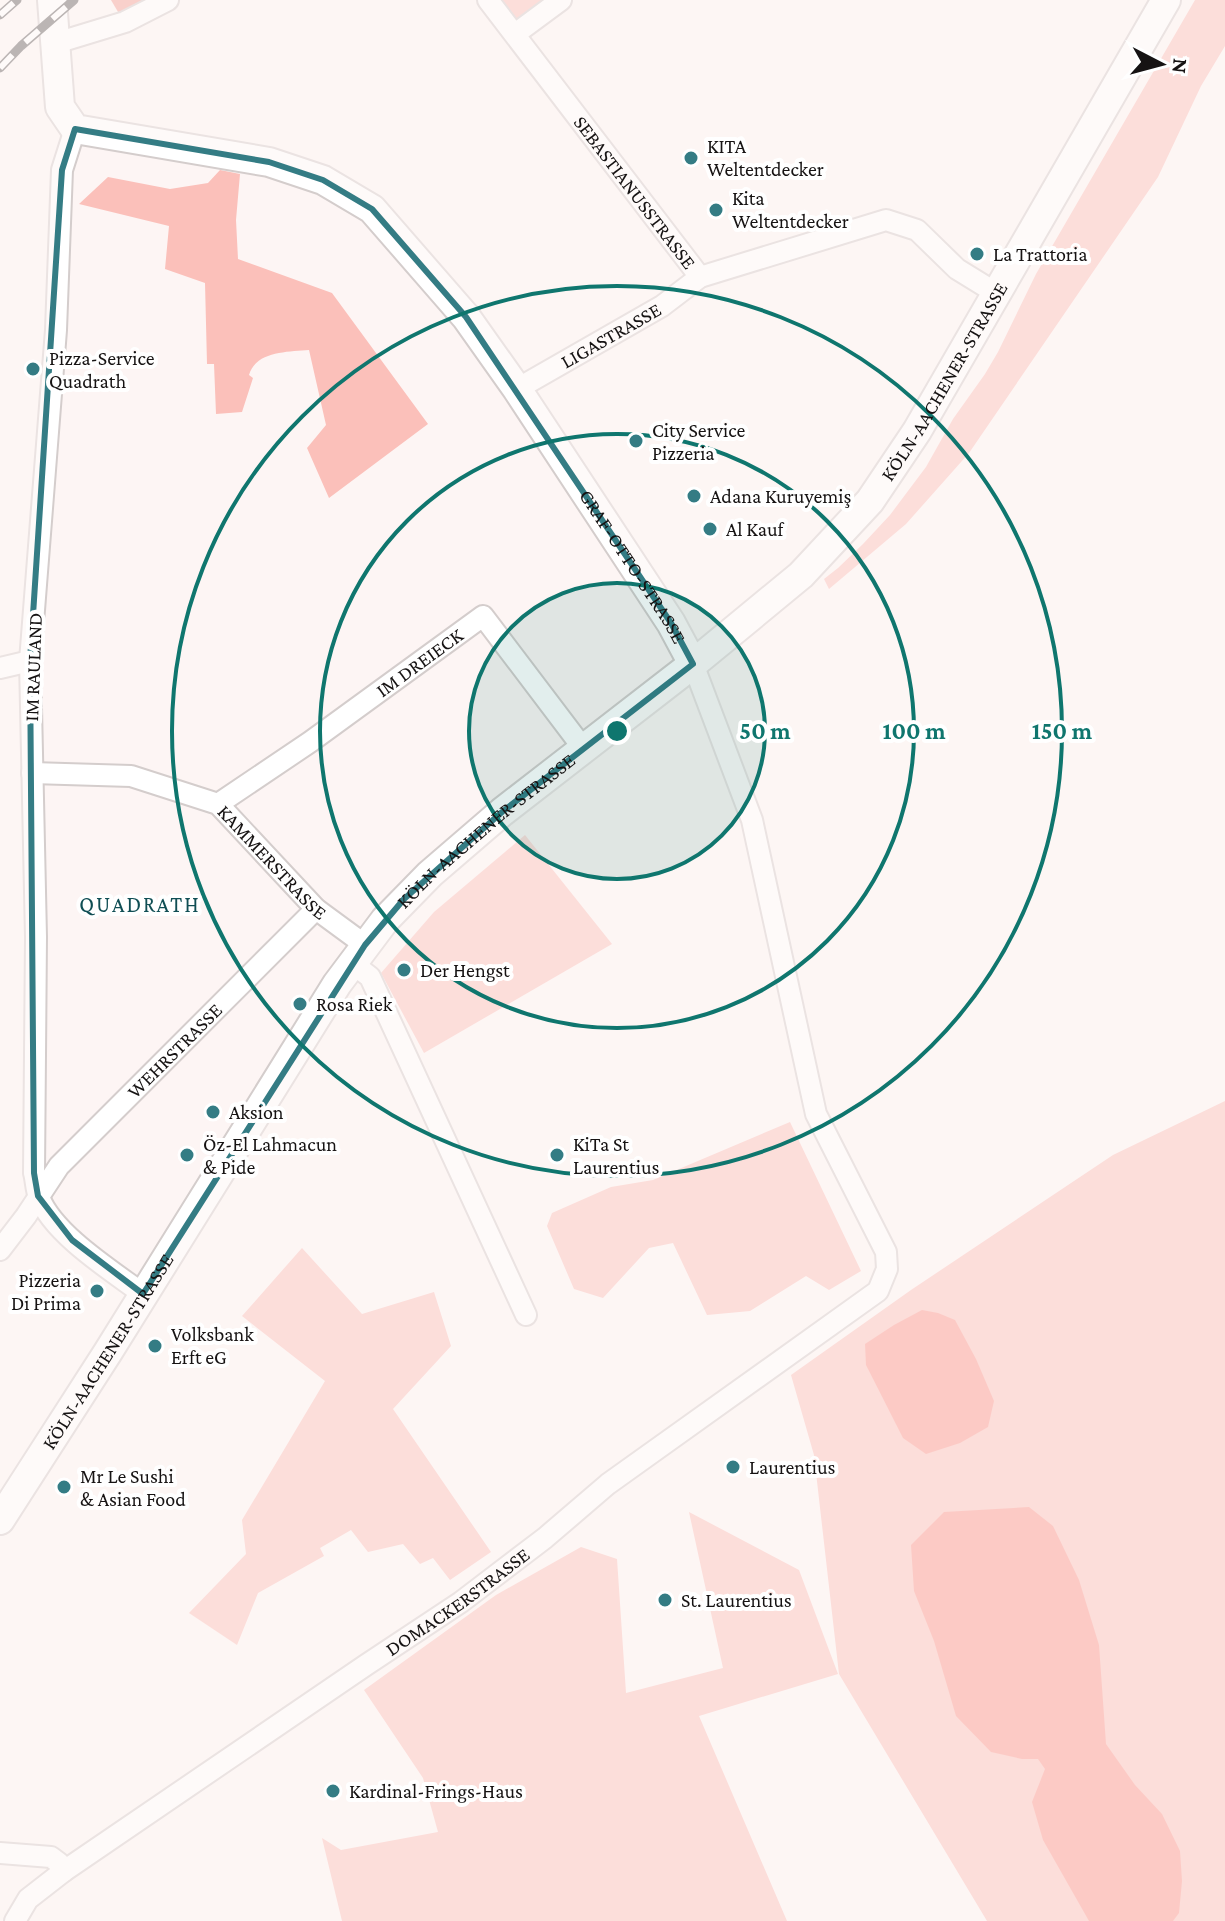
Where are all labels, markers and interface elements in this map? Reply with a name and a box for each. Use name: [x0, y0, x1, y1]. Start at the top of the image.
north arrow: [1121, 24, 1201, 104]
text: N: [1167, 57, 1194, 75]
street label: SEBASTIANUSSTRASSE: [570, 111, 701, 273]
place label: KITA Weltentdecker: [707, 135, 824, 180]
marker: KITA Weltentdecker: [682, 149, 700, 167]
place label: Kita Weltentdecker: [732, 187, 849, 232]
marker: Kita Weltentdecker: [707, 201, 725, 219]
place label: La Trattoria: [993, 243, 1087, 265]
marker: La Trattoria: [968, 245, 986, 263]
street label: KÖLN-AACHENER-STRASSE: [876, 278, 1012, 485]
street label: LIGASTRASSE: [557, 298, 665, 373]
place label: Pizza-Service Quadrath: [49, 347, 155, 392]
marker: Pizza-Service Quadrath: [24, 360, 42, 378]
place label: City Service Pizzeria: [652, 419, 745, 464]
marker: City Service Pizzeria: [627, 432, 645, 450]
street label: GRAF-OTTO-STRASSE: [575, 485, 691, 647]
place label: Adana Kuruyemiş: [710, 485, 852, 508]
marker: Adana Kuruyemiş: [685, 487, 703, 505]
place label: Al Kauf: [726, 518, 785, 540]
marker: Al Kauf: [701, 520, 719, 538]
street label: IM RAULAND: [20, 612, 46, 722]
street label: IM DREIECK: [372, 623, 467, 701]
centre of rings: [603, 717, 631, 745]
text: 50 m: [739, 717, 791, 744]
text: 100 m: [882, 717, 946, 744]
text: 150 m: [1032, 717, 1093, 744]
street label: KÖLN-AACHENER-STRASSE: [392, 749, 579, 913]
street label: KAMMERSTRASSE: [213, 800, 331, 924]
district label: QUADRATH: [79, 892, 201, 917]
place label: Der Hengst: [420, 959, 510, 982]
marker: Der Hengst: [395, 961, 413, 979]
place label: Rosa Riek: [316, 993, 393, 1015]
marker: Rosa Riek: [291, 995, 309, 1013]
street label: WEHRSTRASSE: [123, 999, 226, 1102]
place label: Aksion: [229, 1101, 284, 1123]
marker: Aksion: [204, 1103, 222, 1121]
place label: Öz-El Lahmacun & Pide: [203, 1133, 337, 1178]
place label: KiTa St Laurentius: [573, 1133, 660, 1178]
marker: Öz-El Lahmacun & Pide: [178, 1146, 196, 1164]
marker: KiTa St Laurentius: [548, 1146, 566, 1164]
street label: KÖLN-AACHENER-STRASSE: [37, 1249, 178, 1453]
place label: Pizzeria Di Prima: [11, 1269, 81, 1314]
marker: Pizzeria Di Prima: [88, 1282, 106, 1300]
place label: Volksbank Erft eG: [171, 1323, 254, 1368]
marker: Volksbank Erft eG: [146, 1337, 164, 1355]
place label: Laurentius: [749, 1456, 836, 1478]
marker: Laurentius: [724, 1458, 742, 1476]
place label: Mr Le Sushi & Asian Food: [80, 1465, 186, 1510]
marker: Mr Le Sushi & Asian Food: [55, 1478, 73, 1496]
street label: DOMACKERSTRASSE: [381, 1543, 534, 1660]
place label: St. Laurentius: [681, 1589, 792, 1611]
marker: St. Laurentius: [656, 1591, 674, 1609]
place label: Kardinal-Frings-Haus: [349, 1780, 523, 1803]
marker: Kardinal-Frings-Haus: [324, 1782, 342, 1800]

